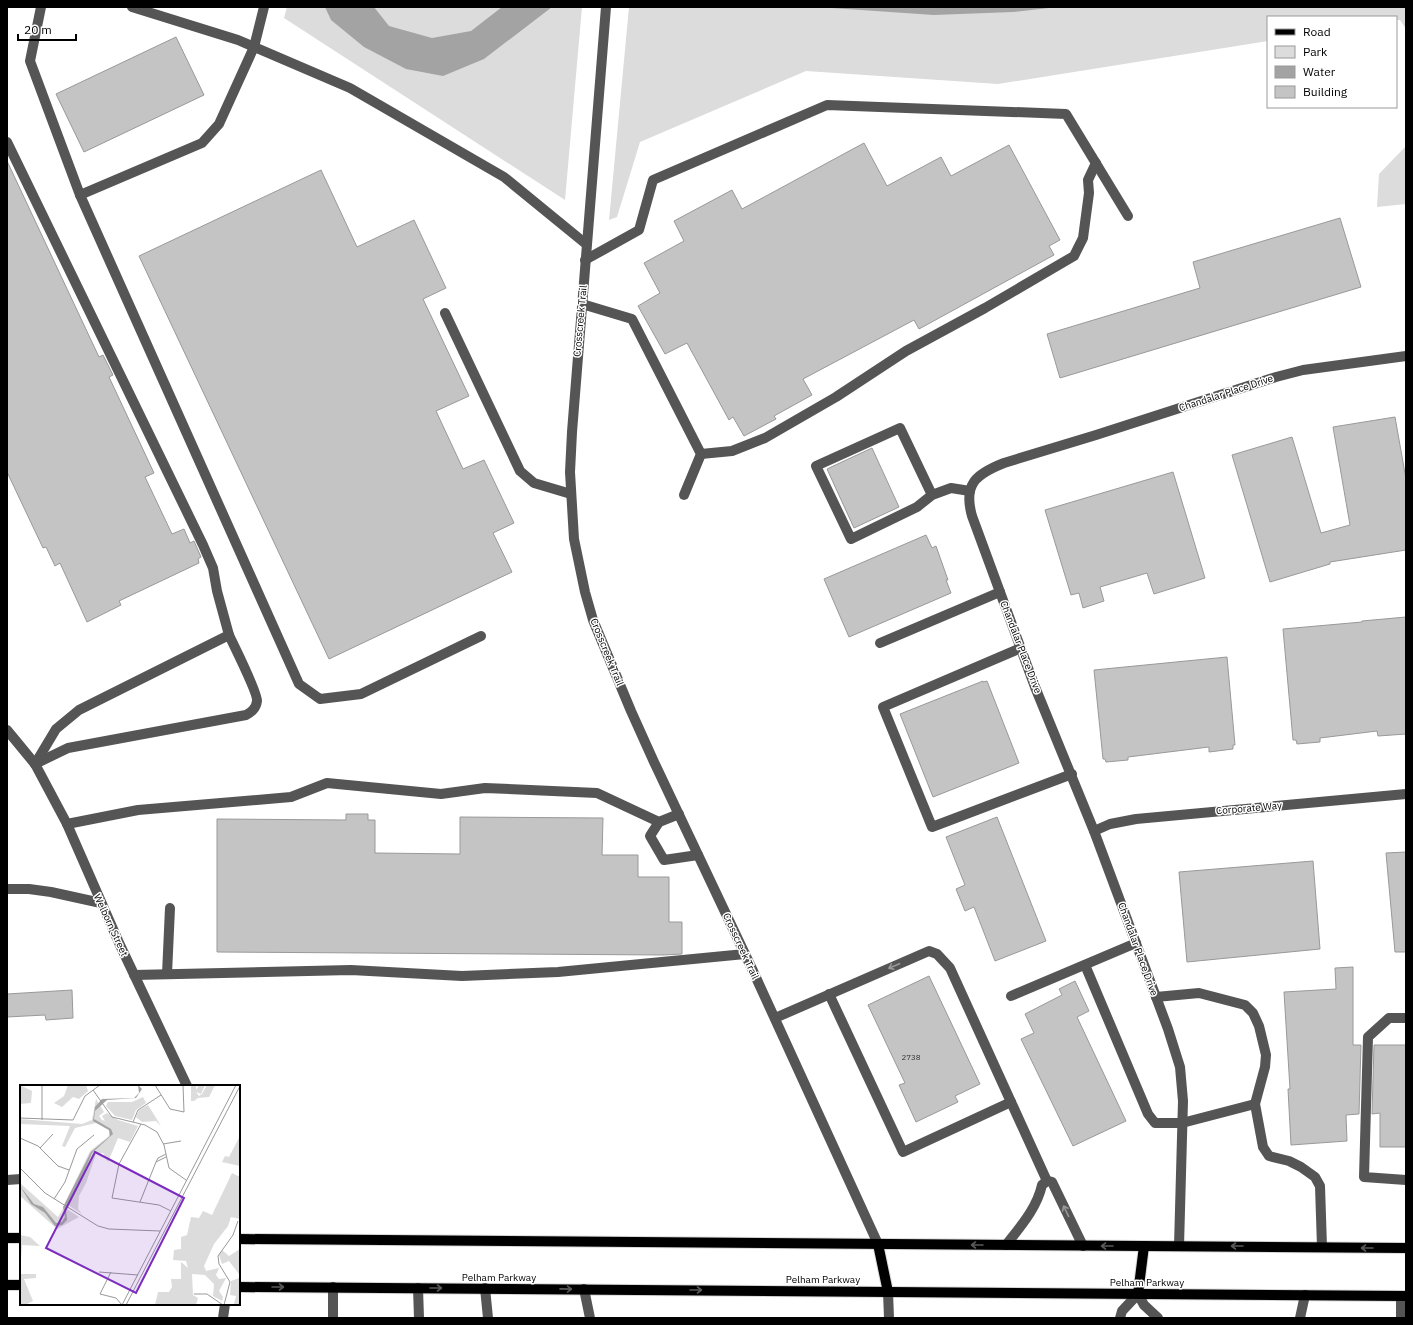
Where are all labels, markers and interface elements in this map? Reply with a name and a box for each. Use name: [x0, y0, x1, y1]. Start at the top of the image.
scale bar: [18, 16, 76, 42]
legend: [1267, 16, 1397, 108]
text: 20 m: [24, 22, 52, 37]
text: Road: [1303, 24, 1331, 39]
text: Park: [1303, 44, 1328, 59]
text: Water: [1303, 64, 1336, 79]
text: Building: [1303, 84, 1348, 99]
street label: Crosscreek Trail: [570, 284, 590, 357]
street label: Chandalar Place Drive: [1177, 371, 1275, 414]
street label: Chandalar Place Drive: [997, 599, 1045, 696]
street label: Crosscreek Trail: [588, 616, 627, 688]
street label: Corporate Way: [1215, 799, 1283, 817]
street label: Welborn Street: [91, 892, 131, 959]
street label: Chandalar Place Drive: [1115, 901, 1161, 998]
street label: Crosscreek Trail: [720, 911, 762, 982]
one-way arrow: [888, 963, 900, 971]
house number: 2738: [901, 1052, 921, 1062]
inset map: [20, 1085, 240, 1305]
one-way arrow: [1062, 1205, 1069, 1217]
one-way arrow: [971, 1241, 984, 1249]
one-way arrow: [1101, 1242, 1114, 1250]
one-way arrow: [1231, 1243, 1244, 1250]
one-way arrow: [1361, 1244, 1374, 1251]
street label: Pelham Parkway: [462, 1271, 536, 1284]
street label: Pelham Parkway: [786, 1273, 860, 1286]
street label: Pelham Parkway: [1110, 1276, 1184, 1289]
one-way arrow: [271, 1283, 284, 1291]
one-way arrow: [429, 1284, 442, 1292]
one-way arrow: [559, 1285, 572, 1293]
one-way arrow: [689, 1286, 702, 1294]

